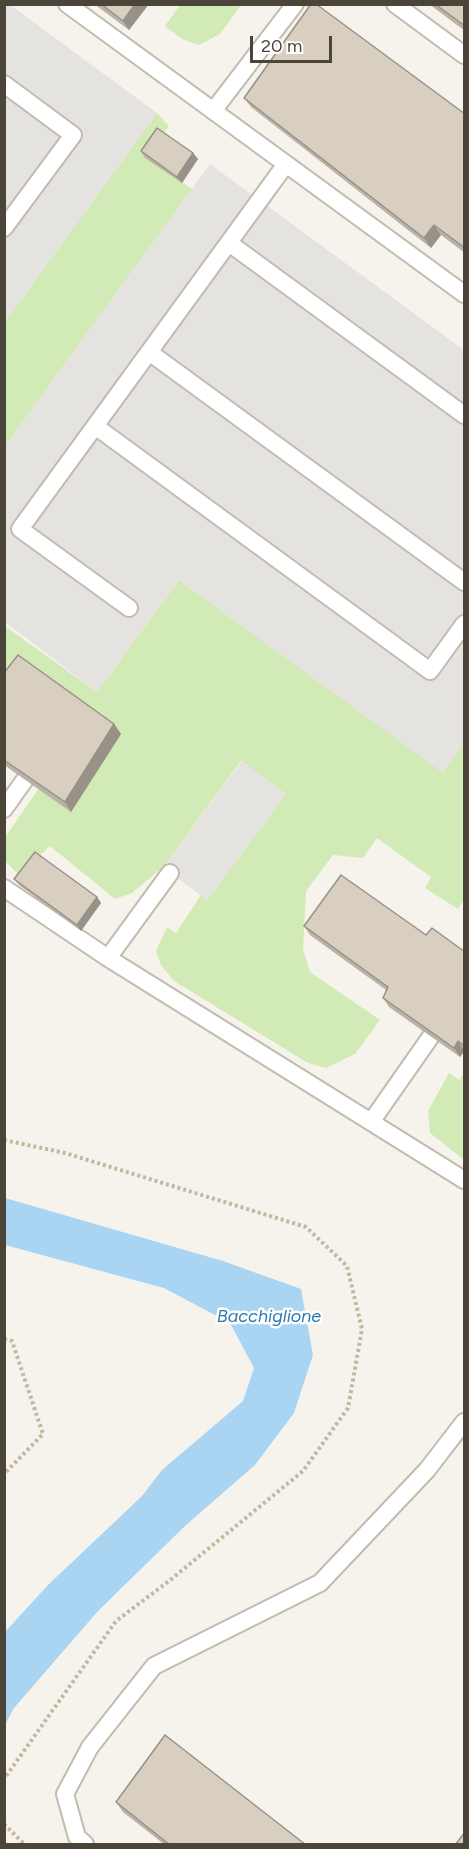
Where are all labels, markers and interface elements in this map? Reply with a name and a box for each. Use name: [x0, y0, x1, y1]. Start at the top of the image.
scale bar: [253, 24, 336, 62]
text: 20 m: [261, 35, 302, 57]
water label: Bacchiglione: [217, 1306, 321, 1328]

